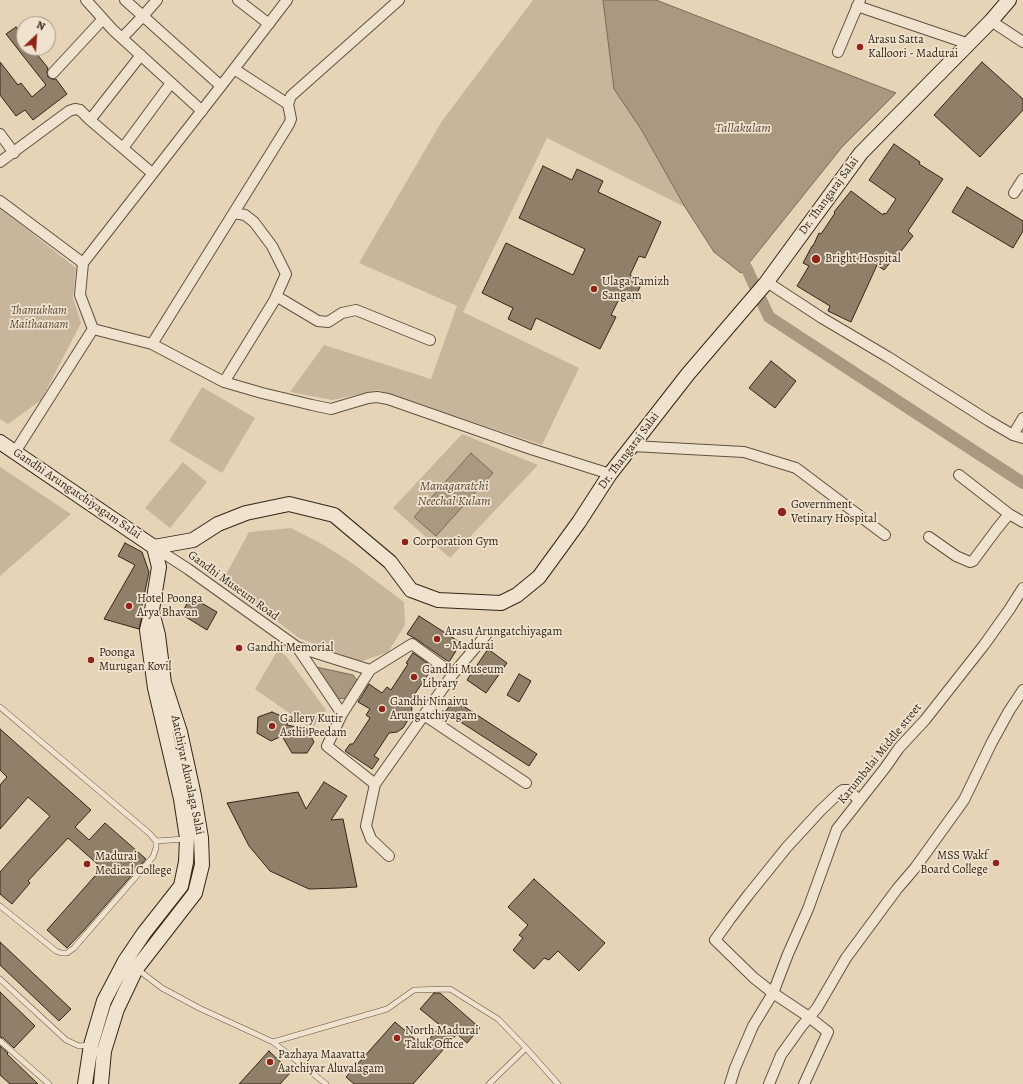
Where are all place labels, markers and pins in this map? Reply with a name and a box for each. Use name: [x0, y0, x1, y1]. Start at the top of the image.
place label: Arasu Satta Kalloori - Madurai: [868, 33, 958, 61]
marker: Arasu Satta Kalloori - Madurai: [855, 42, 865, 52]
place label: Bright Hospital: [825, 252, 901, 266]
marker: Bright Hospital: [810, 253, 822, 265]
place label: Ulaga Tamizh Sangam: [602, 275, 669, 303]
marker: Ulaga Tamizh Sangam: [589, 284, 599, 294]
place label: Government Vetinary Hospital: [791, 498, 877, 526]
marker: Government Vetinary Hospital: [776, 506, 788, 518]
place label: Corporation Gym: [413, 535, 499, 549]
marker: Corporation Gym: [400, 537, 410, 547]
place label: Hotel Poonga Arya Bhavan: [137, 592, 202, 620]
marker: Hotel Poonga Arya Bhavan: [124, 601, 134, 611]
place label: Arasu Arungatchiyagam - Madurai: [445, 625, 562, 653]
marker: Arasu Arungatchiyagam - Madurai: [432, 634, 442, 644]
place label: Gandhi Memorial: [247, 641, 333, 655]
marker: Gandhi Memorial: [234, 643, 244, 653]
place label: Poonga Murugan Kovil: [99, 646, 172, 674]
marker: Poonga Murugan Kovil: [86, 655, 96, 665]
place label: Gandhi Museum Library: [422, 663, 504, 691]
marker: Gandhi Museum Library: [409, 672, 419, 682]
place label: Gandhi Ninaivu Arungatchiyagam: [390, 695, 477, 723]
marker: Gandhi Ninaivu Arungatchiyagam: [377, 704, 387, 714]
place label: Gallery Kutir Asthi Peedam: [280, 712, 347, 740]
marker: Gallery Kutir Asthi Peedam: [267, 721, 277, 731]
place label: MSS Wakf Board College: [920, 849, 988, 877]
place label: Madurai Medical College: [95, 850, 172, 878]
marker: MSS Wakf Board College: [991, 858, 1001, 868]
marker: Madurai Medical College: [82, 859, 92, 869]
place label: North Madurai Taluk Office: [405, 1024, 479, 1052]
marker: North Madurai Taluk Office: [392, 1033, 402, 1043]
place label: Pazhaya Maavatta Aatchiyar Aluvalagam: [278, 1048, 384, 1076]
marker: Pazhaya Maavatta Aatchiyar Aluvalagam: [265, 1057, 275, 1067]

